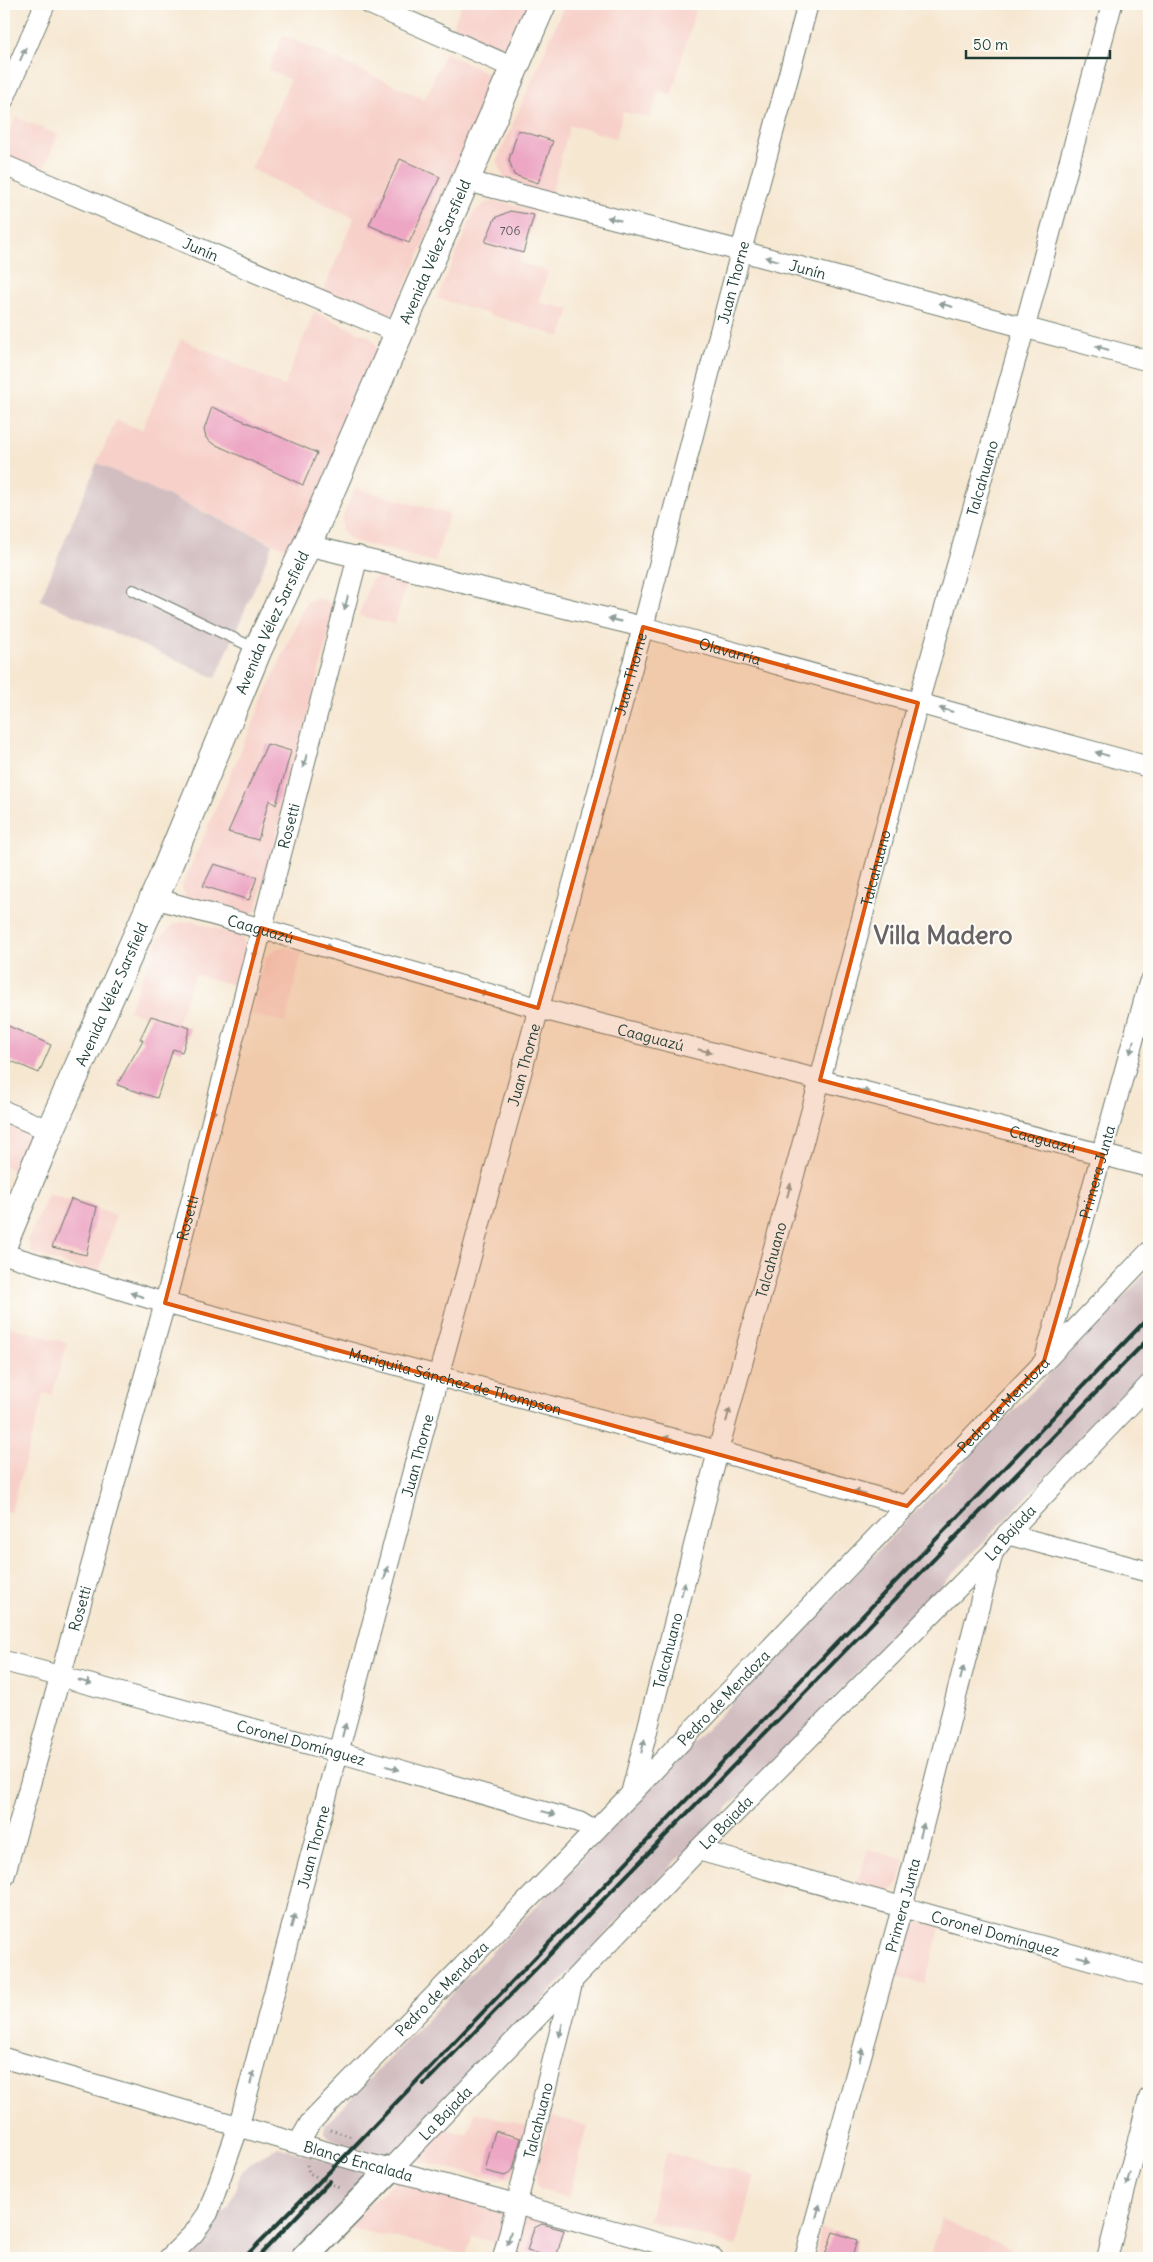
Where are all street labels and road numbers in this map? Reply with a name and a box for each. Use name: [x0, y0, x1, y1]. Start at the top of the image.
street label: Avenida Vélez Sarsfield: [395, 176, 474, 327]
street label: Junín: [180, 233, 222, 265]
street label: Juan Thorne: [713, 239, 753, 326]
street label: Junín: [787, 255, 829, 283]
street label: Talcahuano: [962, 438, 1002, 518]
street label: Avenida Vélez Sarsfield: [231, 547, 313, 697]
street label: Juan Thorne: [610, 630, 651, 717]
street label: Olavarría: [697, 633, 763, 669]
street label: Rosetti: [273, 801, 303, 851]
street label: Talcahuano: [856, 828, 894, 908]
street label: Caaguazú: [225, 910, 296, 947]
street label: Avenida Vélez Sarsfield: [71, 919, 151, 1069]
street label: Caaguazú: [615, 1019, 687, 1055]
street label: Juan Thorne: [503, 1021, 544, 1108]
street label: Caaguazú: [1007, 1121, 1079, 1157]
street label: Primera Junta: [1075, 1123, 1119, 1221]
street label: Rosetti: [172, 1193, 202, 1243]
street label: Talcahuano: [751, 1220, 790, 1300]
street label: Mariquita Sánchez de Thompson: [347, 1343, 564, 1418]
street label: Pedro de Mendoza: [953, 1353, 1053, 1457]
street label: Juan Thorne: [397, 1412, 437, 1499]
street label: La Bajada: [981, 1500, 1040, 1564]
street label: Rosetti: [64, 1584, 95, 1633]
street label: Talcahuano: [649, 1610, 686, 1691]
street label: Pedro de Mendoza: [673, 1645, 774, 1749]
street label: Coronel Domínguez: [235, 1715, 368, 1769]
street label: La Bajada: [695, 1791, 757, 1853]
street label: Juan Thorne: [293, 1803, 333, 1890]
street label: Primera Junta: [881, 1856, 924, 1954]
street label: Coronel Domínguez: [929, 1906, 1062, 1960]
street label: Pedro de Mendoza: [391, 1937, 492, 2040]
street label: Talcahuano: [519, 2080, 556, 2160]
street label: La Bajada: [415, 2081, 476, 2144]
street label: Blanco Encalada: [301, 2136, 416, 2185]

